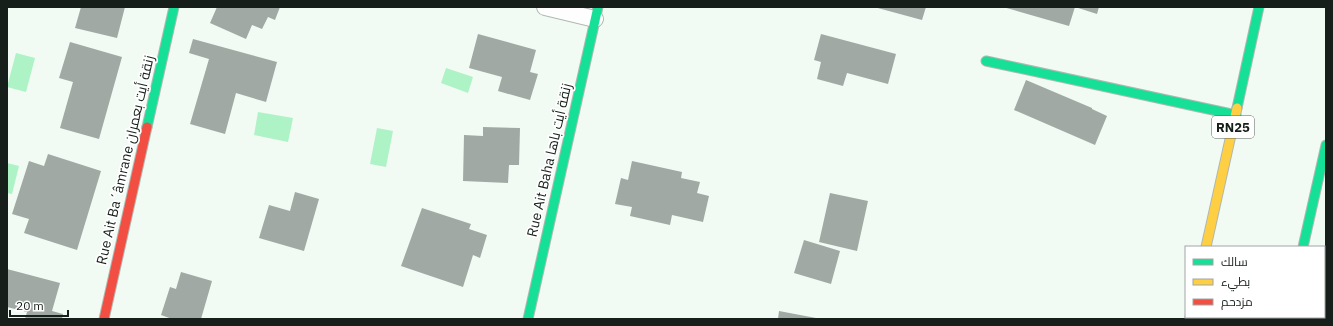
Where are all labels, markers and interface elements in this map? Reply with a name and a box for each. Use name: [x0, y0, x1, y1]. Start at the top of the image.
street label: Rue Ait Ba´âmrane زنقة أيت بعمران: [92, 54, 158, 266]
street label: Rue Ait Baha زنقة أيت باها: [523, 81, 575, 239]
road number: RN25: [1212, 116, 1254, 138]
legend: [1185, 246, 1325, 318]
text: سالك: [1221, 254, 1248, 269]
text: بطيء: [1221, 274, 1250, 292]
scale bar: [10, 292, 68, 318]
text: مزدحم: [1221, 294, 1253, 310]
text: 20 m: [16, 298, 44, 313]

